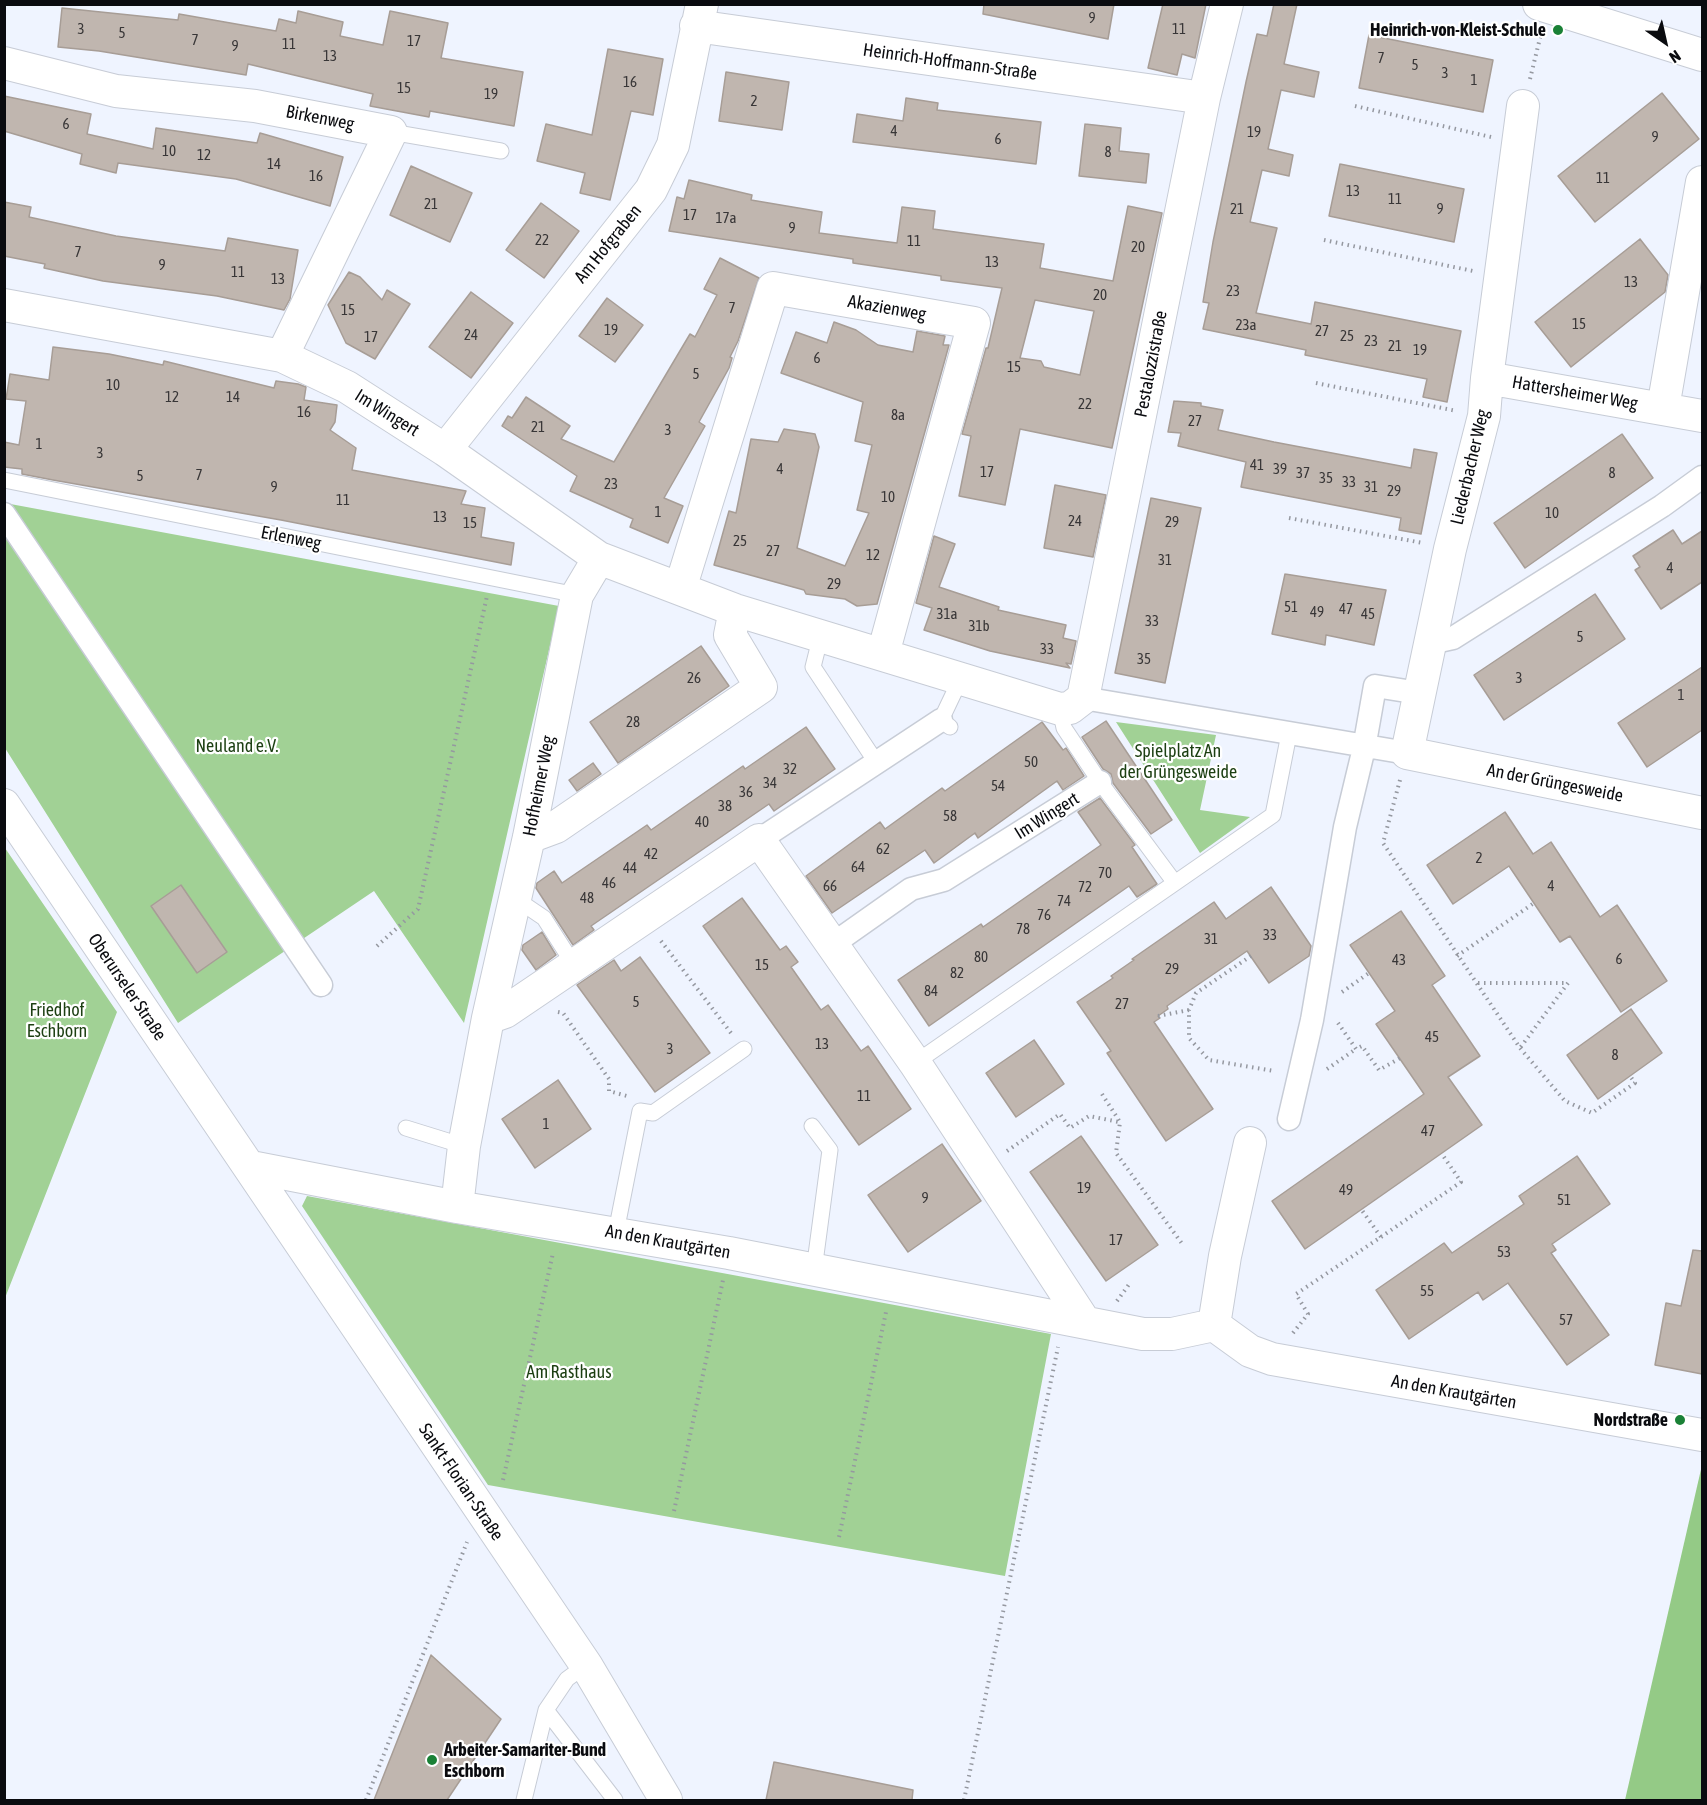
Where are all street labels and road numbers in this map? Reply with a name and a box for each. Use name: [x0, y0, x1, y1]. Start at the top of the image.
street label: Heinrich-Hoffmann-Straße: [862, 39, 1038, 85]
street label: Birkenweg: [284, 101, 356, 135]
street label: Am Hofgraben: [570, 200, 646, 288]
street label: Akazienweg: [846, 290, 928, 326]
street label: Pestalozzistraße: [1130, 309, 1172, 419]
street label: Hattersheimer Weg: [1510, 371, 1640, 415]
street label: Im Wingert: [351, 385, 423, 441]
street label: Liederbacher Weg: [1446, 407, 1494, 527]
street label: Erlenweg: [259, 522, 323, 554]
street label: Hofheimer Weg: [519, 734, 559, 838]
street label: An der Grüngesweide: [1485, 759, 1625, 807]
street label: Im Wingert: [1011, 788, 1083, 844]
street label: Oberurseler Straße: [83, 929, 171, 1045]
street label: An den Krautgärten: [604, 1220, 732, 1264]
street label: An den Krautgärten: [1390, 1370, 1518, 1414]
street label: Sankt-Florian-Straße: [414, 1419, 508, 1545]

